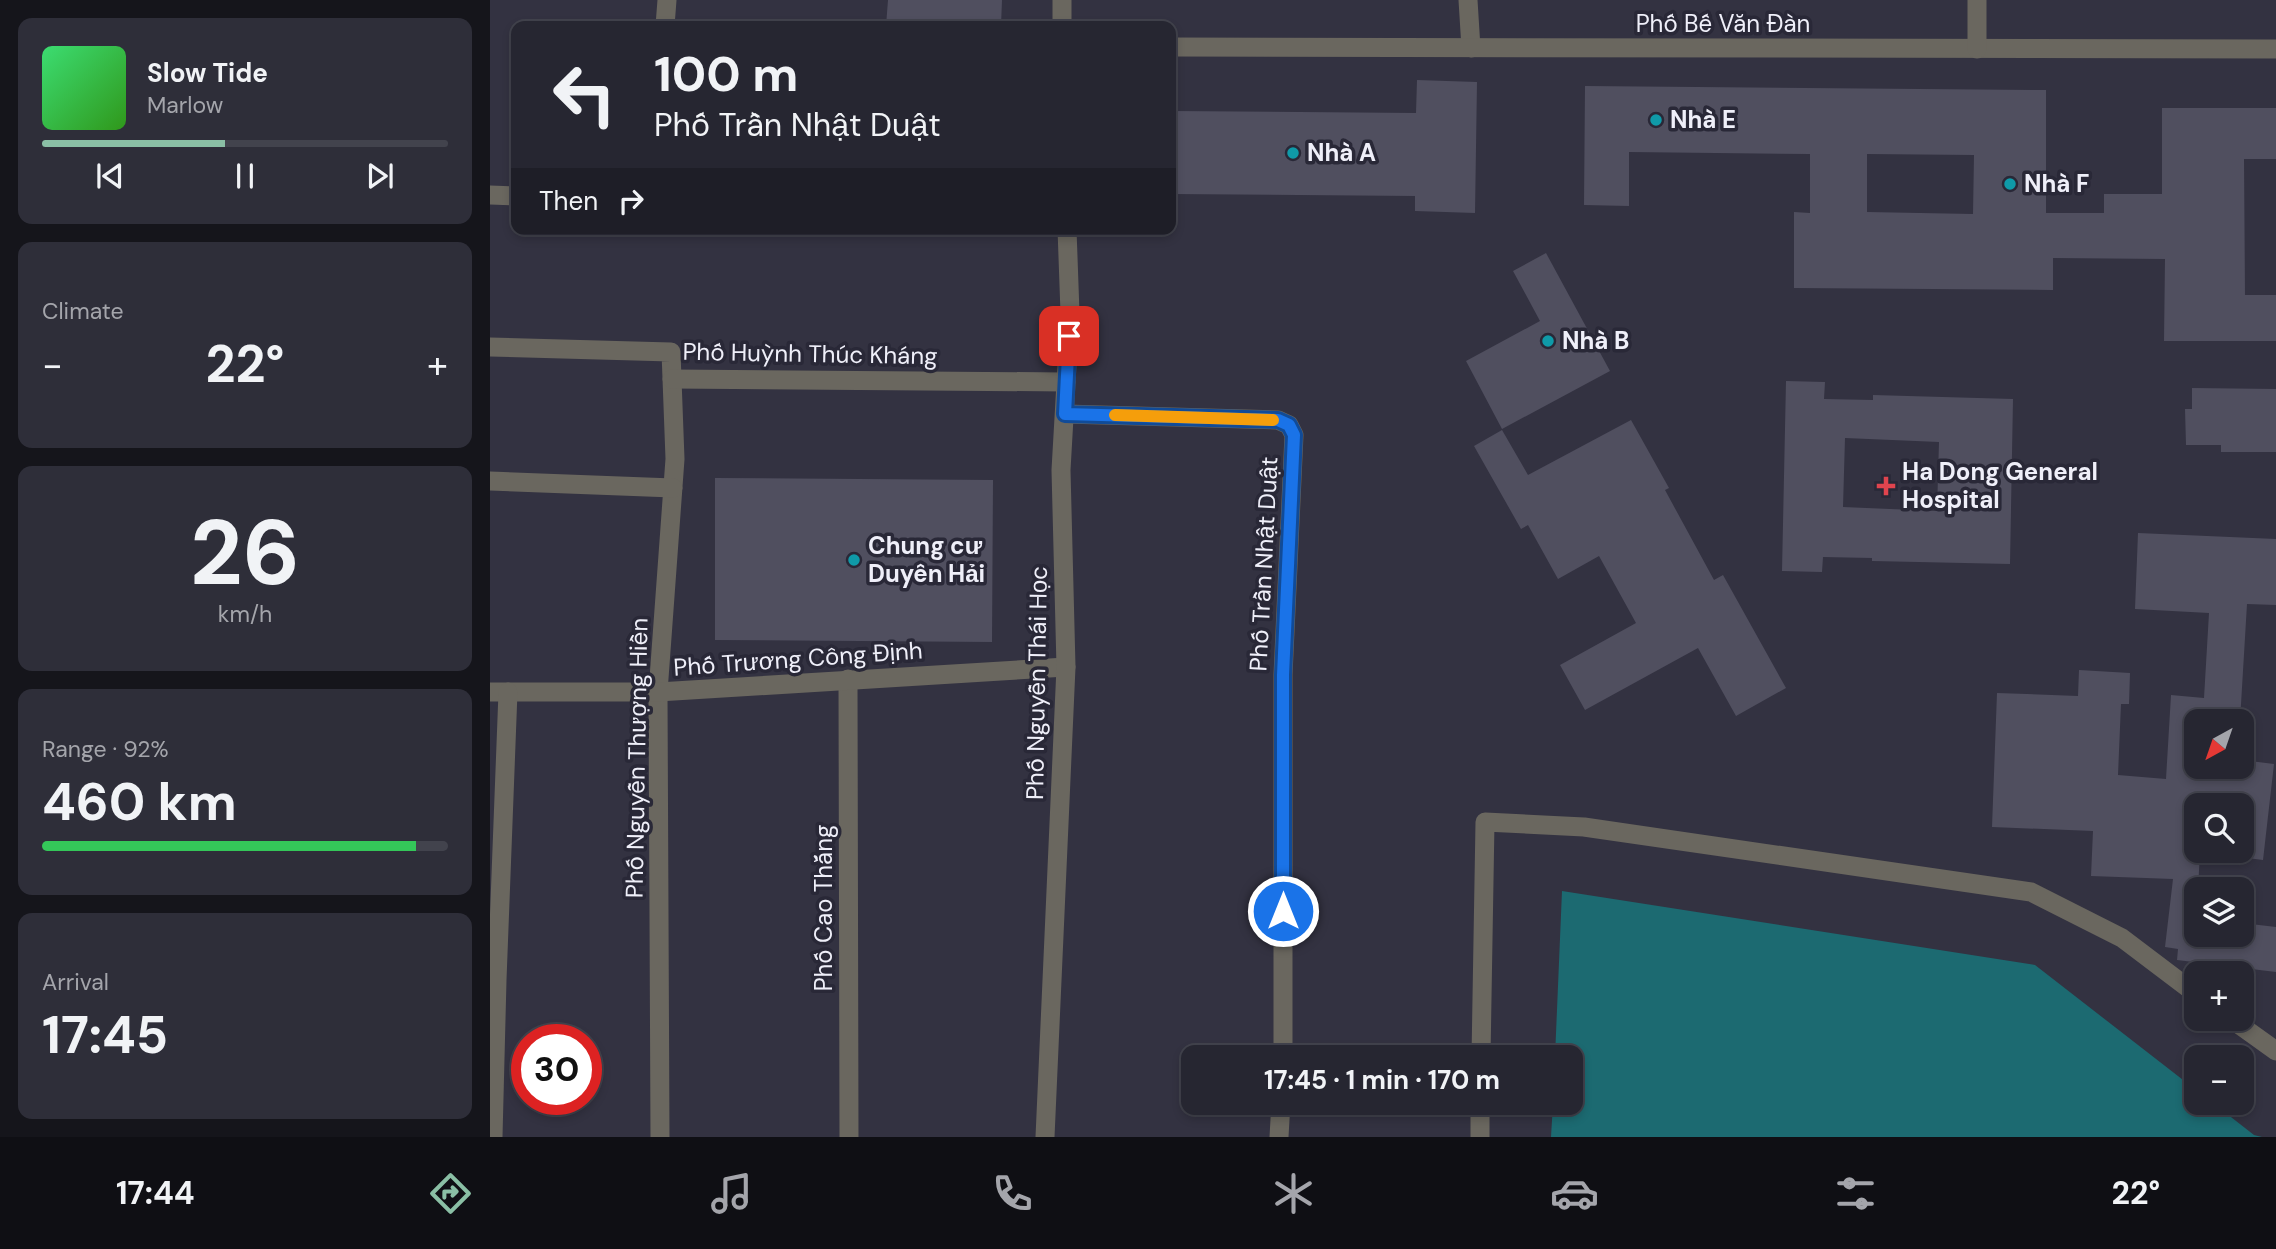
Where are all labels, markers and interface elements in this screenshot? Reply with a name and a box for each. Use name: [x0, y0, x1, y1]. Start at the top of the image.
street label: Phố Bế Văn Đàn: [1636, 8, 1810, 39]
text: 100 m: [654, 42, 798, 106]
icon: left: [539, 49, 630, 140]
text: Slow Tide: [147, 56, 268, 90]
text: Marlow: [147, 90, 223, 120]
text: Phố Trần Nhật Duật: [654, 104, 941, 146]
place label: Nhà E: [1670, 104, 1736, 135]
marker: Nhà E: [1648, 112, 1664, 128]
place label: Nhà A: [1307, 137, 1376, 168]
marker: Nhà A: [1285, 145, 1301, 161]
icon: previous: [91, 157, 129, 195]
icon: pause: [226, 157, 264, 195]
icon: next: [361, 157, 399, 195]
place label: Nhà F: [2024, 168, 2089, 199]
marker: Nhà F: [2002, 176, 2018, 192]
icon: right: [612, 182, 650, 220]
text: Then: [539, 184, 598, 218]
text: Climate: [42, 296, 124, 326]
pin: [1039, 306, 1099, 366]
icon: arrive: [1050, 317, 1088, 355]
place label: Nhà B: [1562, 325, 1629, 356]
text: 22°: [206, 330, 284, 398]
marker: Nhà B: [1540, 333, 1556, 349]
street label: Phố Huỳnh Thúc Kháng: [682, 336, 938, 371]
text: −: [42, 340, 63, 390]
text: +: [427, 340, 448, 390]
street label: Phố Trần Nhật Duật: [1242, 456, 1285, 672]
place label: Ha Dong General Hospital: [1902, 456, 2098, 515]
marker: Ha Dong General Hospital: [1876, 476, 1896, 496]
text: 26: [190, 494, 300, 612]
place label: Chung cư Duyên Hải: [868, 530, 985, 589]
marker: Chung cư Duyên Hải: [846, 552, 862, 568]
street label: Phố Nguyễn Thái Học: [1019, 566, 1054, 800]
text: km/h: [218, 599, 272, 629]
street label: Phố Nguyễn Thượng Hiền: [619, 618, 654, 898]
street label: Phố Trương Công Định: [672, 634, 924, 683]
north arrow: [2184, 709, 2254, 779]
map controls: [2184, 709, 2254, 1115]
text: Range · 92%: [42, 734, 169, 764]
text: 460 km: [42, 768, 237, 836]
button: search: [2184, 793, 2254, 863]
street label: Phố Cao Thắng: [808, 825, 839, 991]
position arrow: [1246, 874, 1320, 948]
button: layers: [2184, 877, 2254, 947]
button: +: [2184, 961, 2254, 1031]
text: Arrival: [42, 967, 109, 997]
text: 17:45: [42, 1001, 168, 1069]
speed limit sign: 30: [511, 1024, 602, 1115]
button: −: [2184, 1045, 2254, 1115]
text: 17:45 · 1 min · 170 m: [1264, 1063, 1500, 1097]
icon: directions: [426, 1169, 475, 1218]
icon: music: [707, 1169, 756, 1218]
icon: phone: [988, 1169, 1037, 1218]
icon: climate: [1269, 1169, 1318, 1218]
icon: car: [1550, 1169, 1599, 1218]
icon: filters: [1831, 1169, 1880, 1218]
text: 17:44: [116, 1172, 194, 1214]
text: 22°: [2112, 1172, 2160, 1214]

